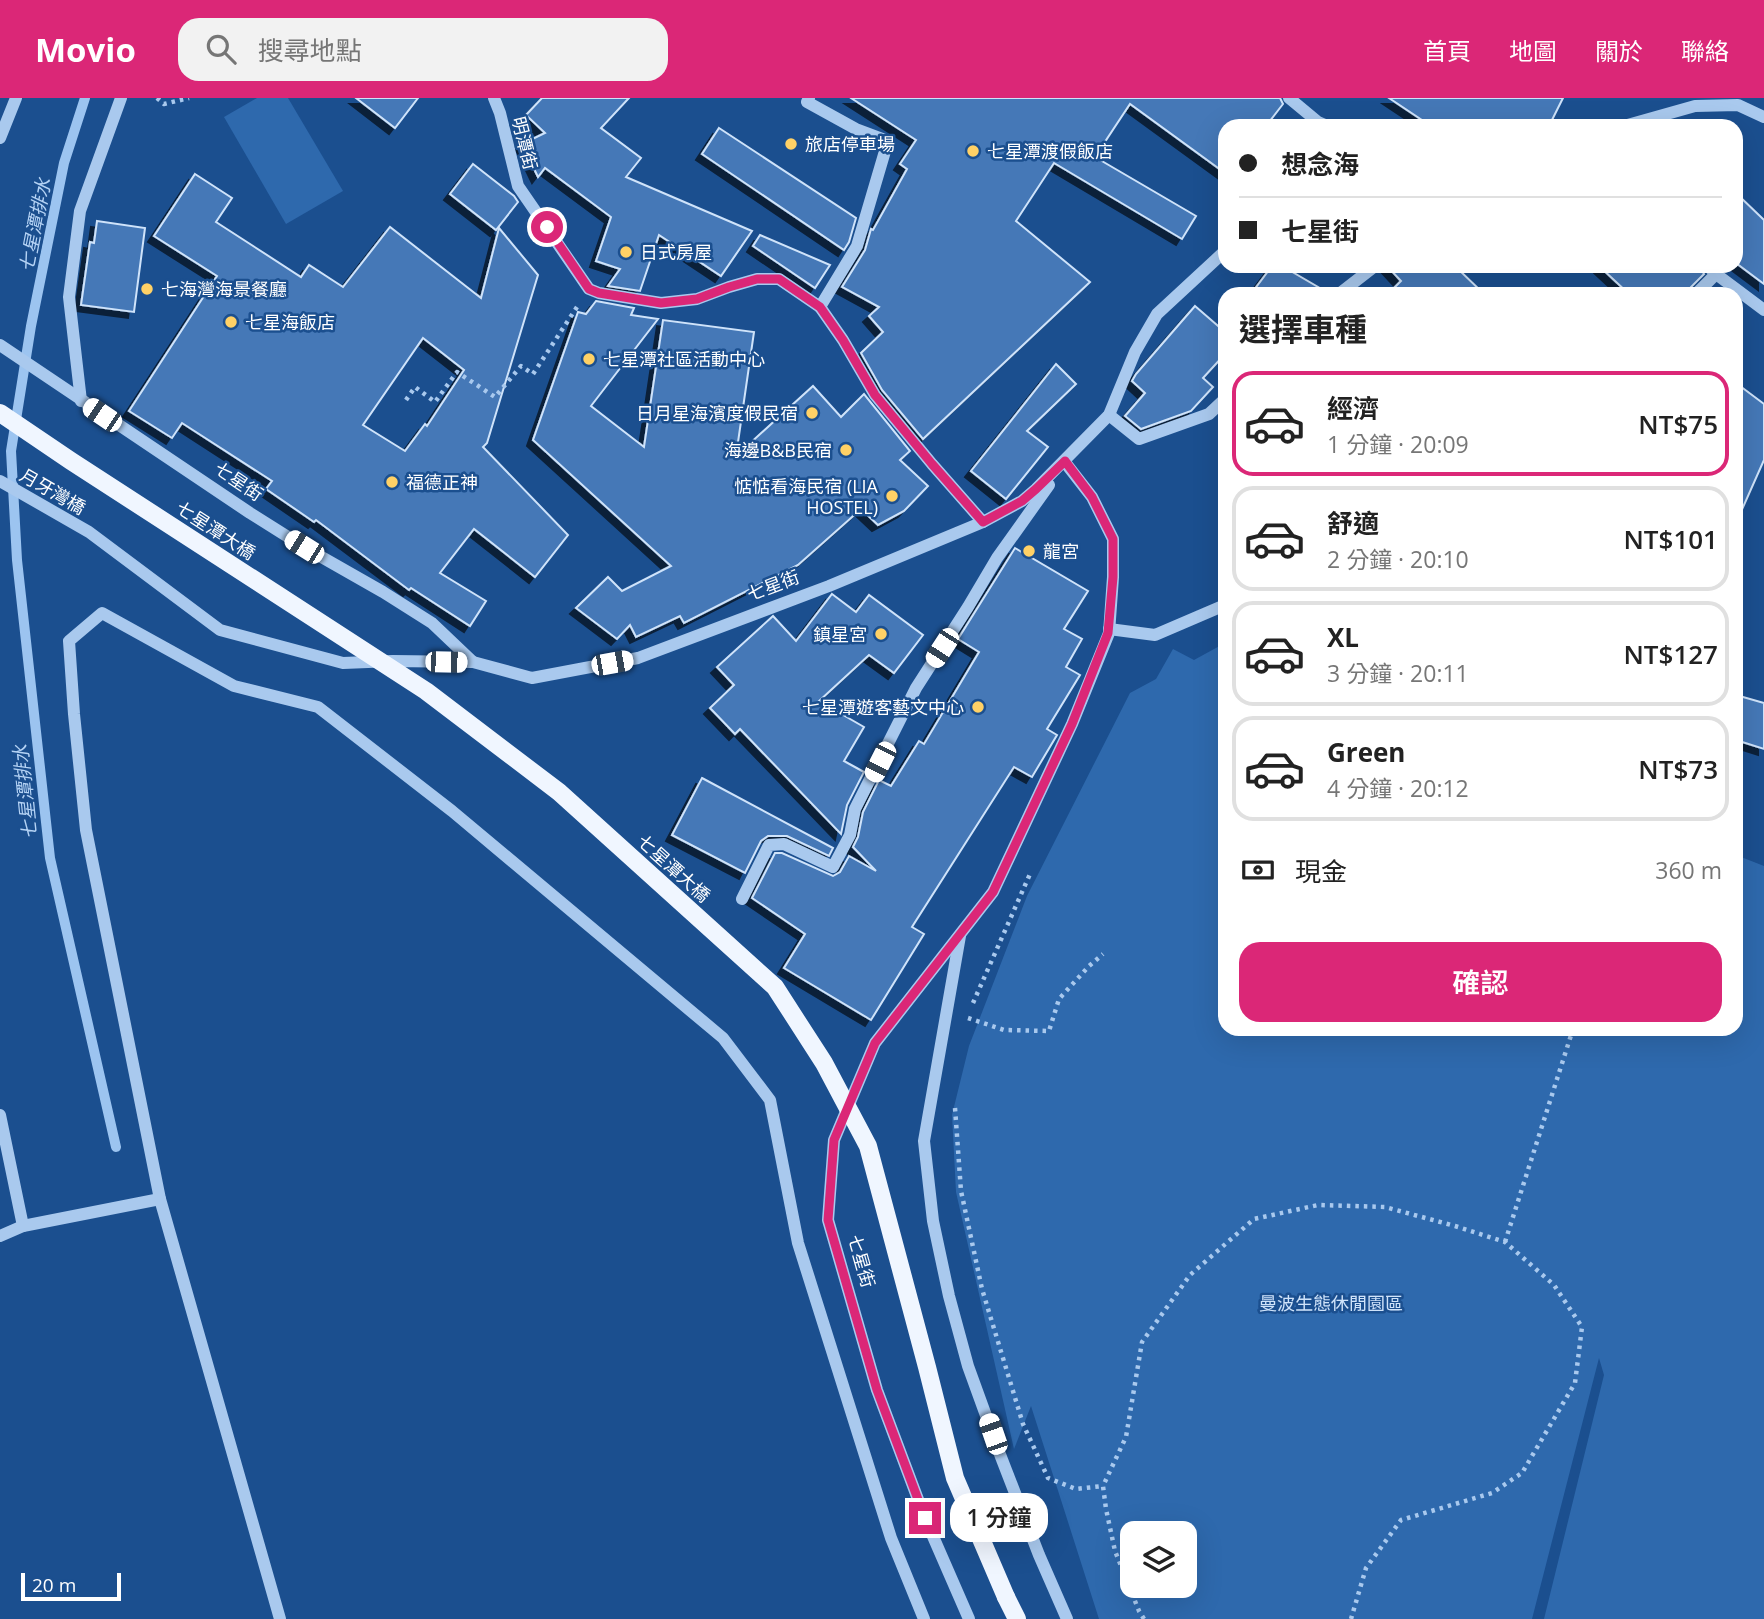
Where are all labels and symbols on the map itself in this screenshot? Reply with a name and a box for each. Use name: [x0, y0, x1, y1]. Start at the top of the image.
street label: 明潭街: [507, 114, 543, 172]
place label: 旅店停車場: [805, 132, 895, 156]
marker: 旅店停車場: [783, 136, 799, 152]
place label: 七星潭渡假飯店: [987, 139, 1113, 163]
marker: 七星潭渡假飯店: [965, 143, 981, 159]
water label: 七星潭排水: [13, 175, 57, 274]
route start: [531, 211, 563, 243]
place label: 日式房屋: [640, 240, 712, 264]
marker: 日式房屋: [618, 244, 634, 260]
place label: 七海灣海景餐廳: [161, 277, 287, 301]
marker: 七海灣海景餐廳: [139, 281, 155, 297]
place label: 七星海飯店: [245, 310, 335, 334]
marker: 七星海飯店: [223, 314, 239, 330]
place label: 七星潭社區活動中心: [603, 347, 765, 371]
marker: 七星潭社區活動中心: [581, 351, 597, 367]
car: [79, 395, 126, 435]
place label: 日月星海濱度假民宿: [636, 401, 798, 425]
marker: 日月星海濱度假民宿: [804, 405, 820, 421]
place label: 海邊B&B民宿: [724, 438, 832, 462]
marker: 海邊B&B民宿: [838, 442, 854, 458]
street label: 七星街: [210, 456, 268, 506]
street label: 月牙灣橋: [16, 463, 90, 519]
place label: 福德正神: [406, 470, 478, 494]
marker: 福德正神: [384, 474, 400, 490]
place label: 惦惦看海民宿 (LIA HOSTEL): [734, 474, 879, 519]
marker: 惦惦看海民宿 (LIA HOSTEL): [884, 488, 900, 504]
street label: 七星潭大橋: [172, 495, 260, 565]
car: [281, 527, 328, 567]
place label: 龍宮: [1043, 539, 1079, 563]
marker: 龍宮: [1021, 543, 1037, 559]
street label: 七星街: [743, 564, 803, 606]
place label: 鎮星宮: [813, 622, 867, 646]
car: [922, 625, 963, 671]
marker: 鎮星宮: [873, 626, 889, 642]
car: [590, 649, 635, 677]
car: [425, 651, 468, 673]
place label: 七星潭遊客藝文中心: [802, 695, 964, 719]
marker: 七星潭遊客藝文中心: [970, 699, 986, 715]
car: [862, 739, 899, 785]
water label: 七星潭排水: [7, 742, 43, 841]
street label: 七星潭大橋: [633, 829, 715, 907]
street label: 七星街: [843, 1232, 881, 1290]
park label: 曼波生態休閒園區: [1259, 1291, 1403, 1315]
car: [977, 1411, 1010, 1457]
callout: 1 分鐘: [950, 1494, 1048, 1542]
route end: [909, 1502, 941, 1534]
scale bar: [21, 1570, 121, 1602]

